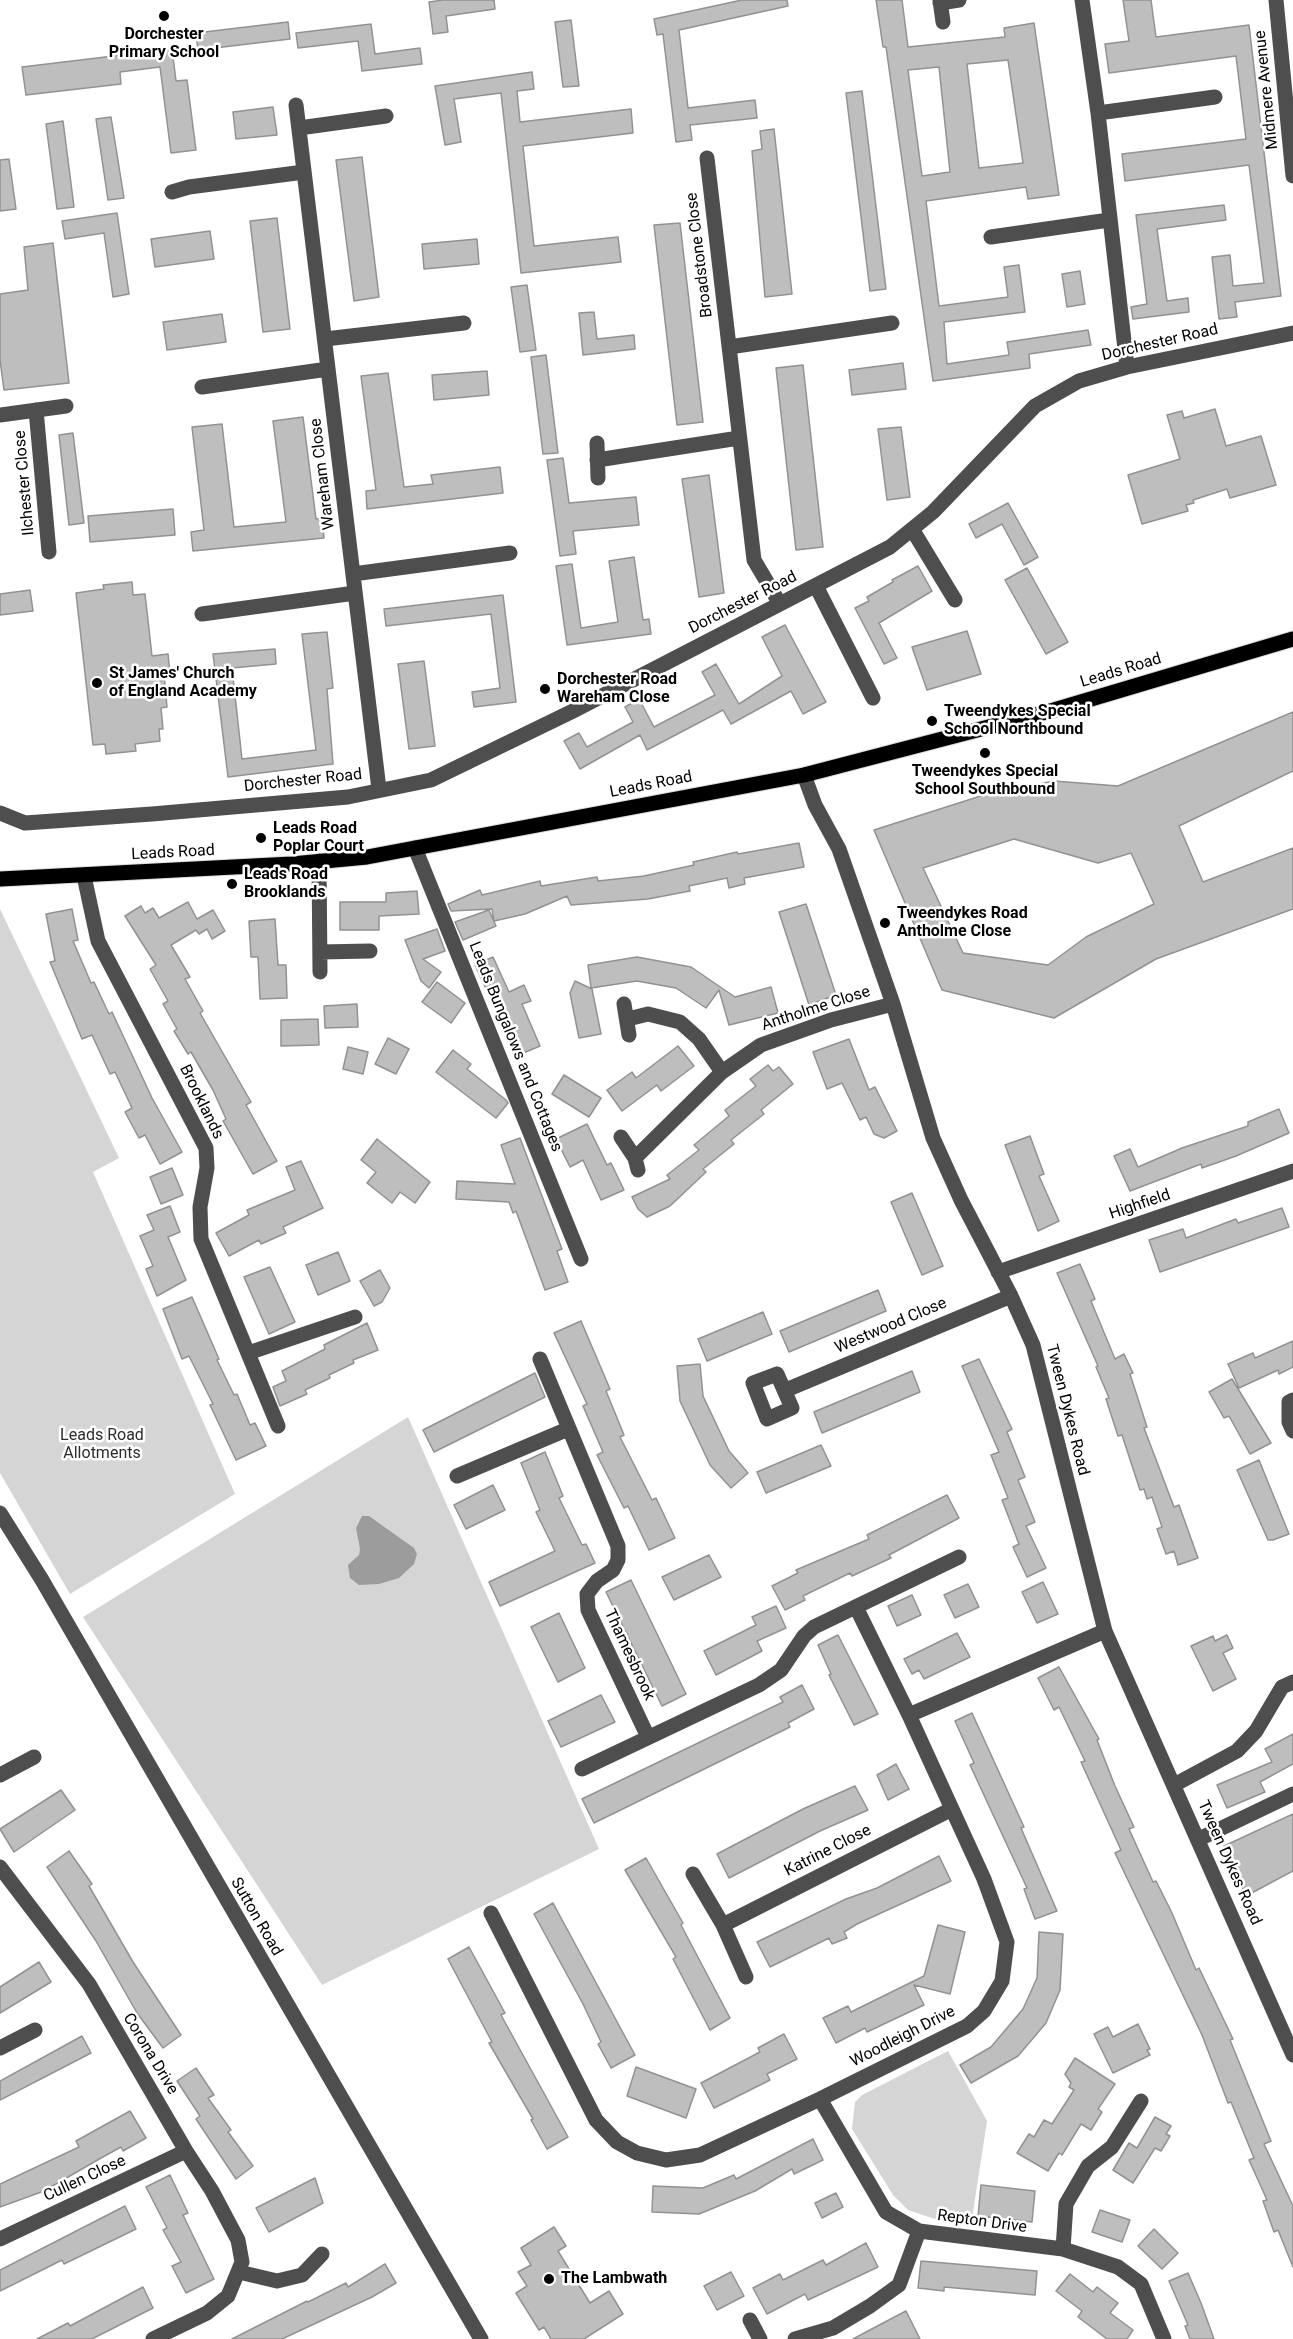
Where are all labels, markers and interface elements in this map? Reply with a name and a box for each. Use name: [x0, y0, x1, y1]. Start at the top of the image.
marker: Dorchester Primary School: [157, 9, 171, 23]
place label: Dorchester Primary School: [109, 25, 219, 63]
street label: Midmere Avenue: [1251, 30, 1283, 150]
street label: Broadstone Close: [683, 191, 717, 319]
street label: Dorchester Road: [1100, 320, 1220, 366]
street label: Wareham Close: [307, 417, 339, 531]
street label: Ilchester Close: [11, 430, 39, 536]
street label: Dorchester Road: [686, 568, 800, 638]
street label: Leads Road: [1078, 650, 1164, 692]
place label: St James' Church of England Academy: [109, 664, 257, 702]
place label: Dorchester Road Wareham Close: [557, 670, 677, 708]
marker: St James' Church of England Academy: [90, 676, 104, 690]
marker: Dorchester Road Wareham Close: [538, 682, 552, 696]
place label: Tweendykes Special School Northbound: [944, 702, 1091, 740]
marker: Tweendykes Special School Northbound: [925, 714, 939, 728]
marker: Tweendykes Special School Southbound: [978, 746, 992, 760]
place label: Tweendykes Special School Southbound: [912, 762, 1058, 800]
street label: Dorchester Road: [243, 765, 363, 797]
street label: Leads Road: [608, 768, 694, 802]
place label: Leads Road Poplar Court: [273, 819, 364, 857]
marker: Leads Road Poplar Court: [254, 831, 268, 845]
street label: Leads Road: [131, 841, 215, 865]
place label: Leads Road Brooklands: [244, 865, 328, 903]
marker: Leads Road Brooklands: [225, 877, 239, 891]
place label: Tweendykes Road Antholme Close: [897, 904, 1028, 942]
marker: Tweendykes Road Antholme Close: [878, 916, 892, 930]
street label: Leads Bungalows and Cottages: [464, 939, 566, 1155]
street label: Antholme Close: [759, 982, 873, 1036]
street label: Brooklands: [175, 1062, 227, 1142]
street label: Highfield: [1107, 1186, 1173, 1224]
street label: Westwood Close: [832, 1294, 950, 1358]
street label: Tween Dykes Road: [1041, 1343, 1093, 1477]
park label: Leads Road Allotments: [60, 1426, 144, 1464]
street label: Thamesbrook: [599, 1606, 659, 1704]
street label: Tween Dykes Road: [1193, 1798, 1265, 1928]
street label: Katrine Close: [781, 1821, 875, 1881]
street label: Sutton Road: [226, 1874, 286, 1960]
street label: Woodleigh Drive: [847, 2002, 959, 2072]
street label: Corona Drive: [118, 2010, 182, 2098]
street label: Cullen Close: [41, 2152, 129, 2206]
street label: Repton Drive: [936, 2206, 1028, 2238]
place label: The Lambwath: [561, 2269, 667, 2289]
marker: The Lambwath: [542, 2272, 556, 2286]

